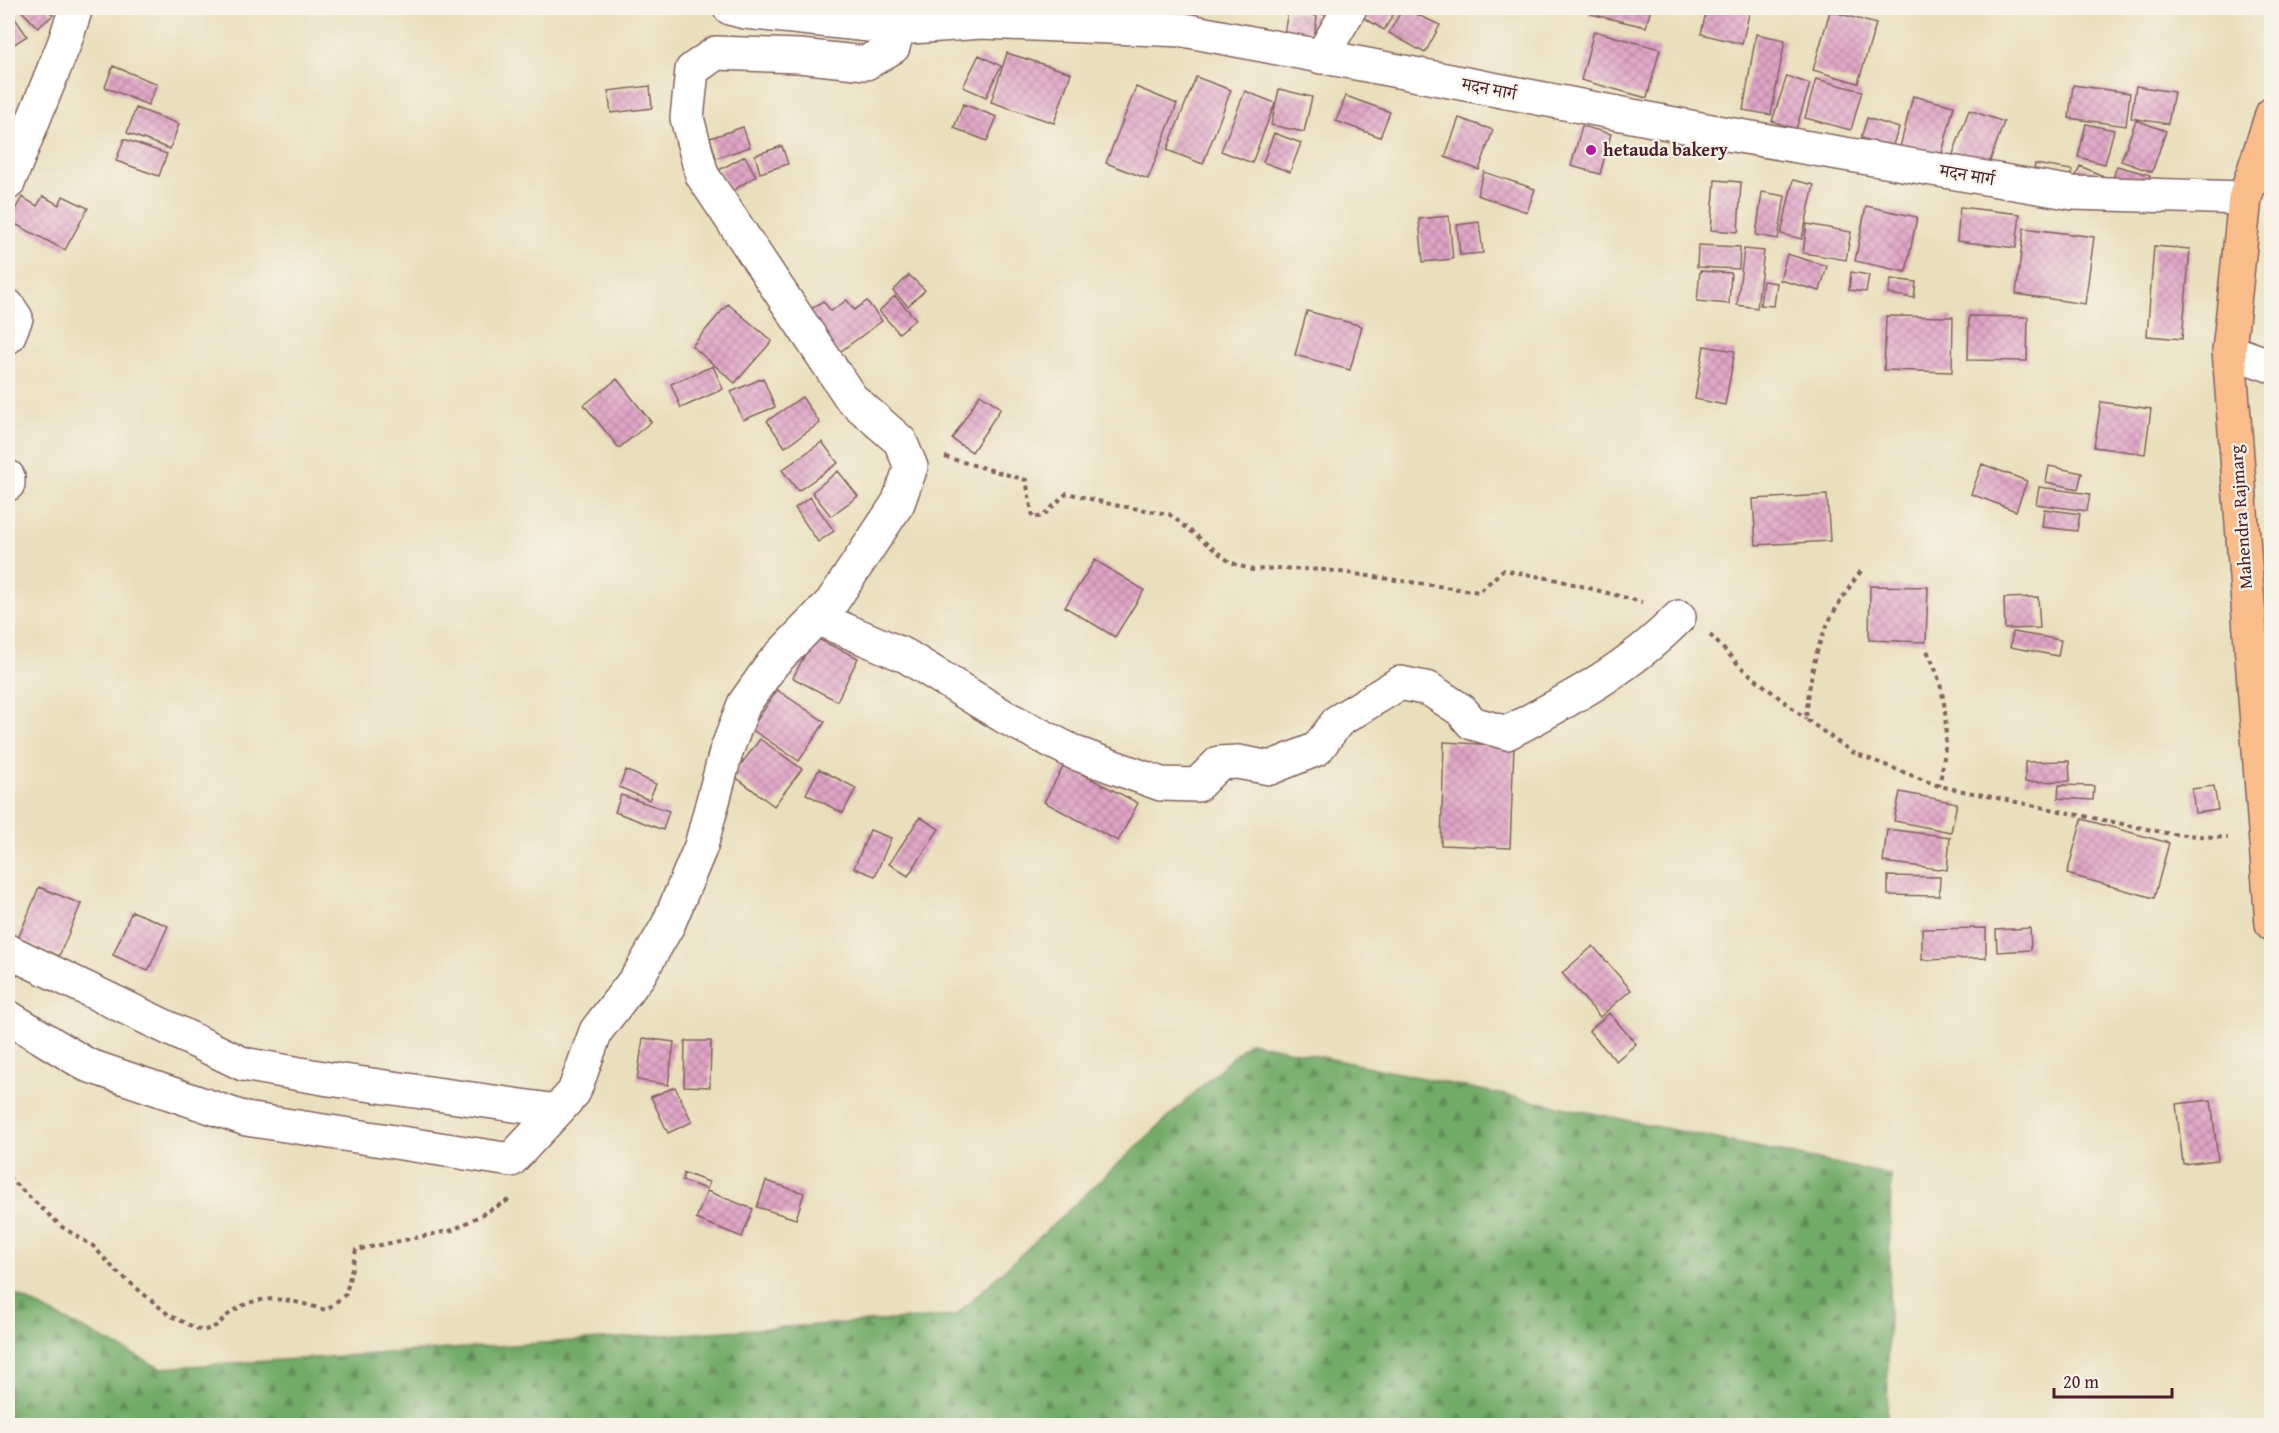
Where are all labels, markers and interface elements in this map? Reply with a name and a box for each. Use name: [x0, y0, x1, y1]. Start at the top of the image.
street label: मदन मार्ग: [1458, 70, 1520, 107]
place label: hetauda bakery: [1603, 136, 1728, 163]
marker: hetauda bakery: [1584, 143, 1598, 157]
street label: मदन मार्ग: [1936, 156, 1998, 193]
street label: Mahendra Rajmarg: [2222, 444, 2259, 590]
scale bar: [2054, 1361, 2172, 1399]
text: 20 m: [2063, 1368, 2099, 1395]

